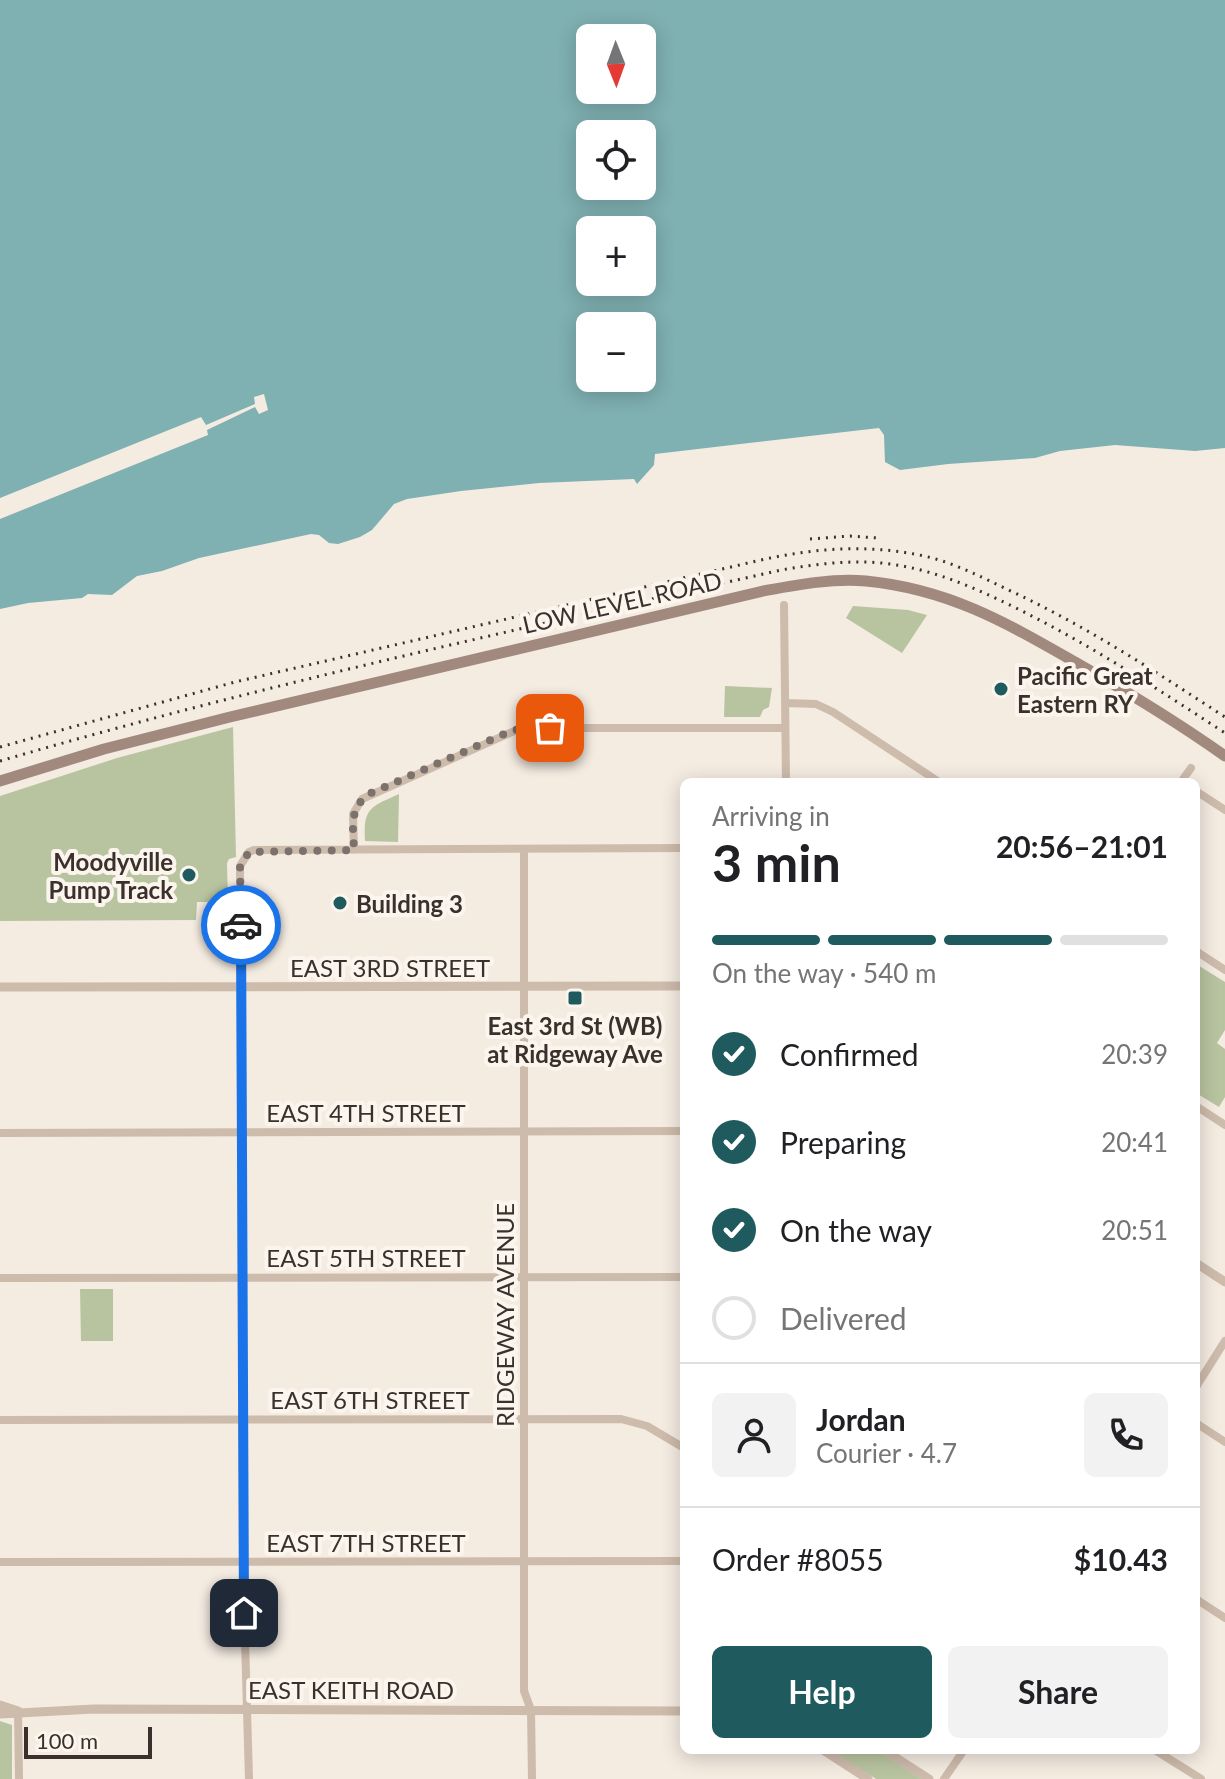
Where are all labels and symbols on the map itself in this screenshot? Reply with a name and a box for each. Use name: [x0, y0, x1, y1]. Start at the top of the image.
north arrow: [576, 24, 656, 104]
street label: LOW LEVEL ROAD: [520, 565, 724, 639]
place label: Pacific Great Eastern RY: [1017, 661, 1153, 718]
marker: Pacific Great Eastern RY: [992, 680, 1010, 698]
pin: [516, 694, 584, 762]
place label: Moodyville Pump Track: [48, 847, 173, 904]
marker: Moodyville Pump Track: [180, 866, 198, 884]
courier: [201, 885, 281, 965]
place label: Building 3: [356, 889, 463, 918]
marker: Building 3: [331, 894, 349, 912]
street label: EAST 3RD STREET: [290, 953, 490, 982]
marker: East 3rd St (WB) at Ridgeway Ave: [566, 989, 584, 1007]
place label: East 3rd St (WB) at Ridgeway Ave: [487, 1011, 663, 1068]
street label: EAST 4TH STREET: [266, 1098, 466, 1127]
street label: RIDGEWAY AVENUE: [490, 1203, 519, 1427]
street label: EAST 5TH STREET: [266, 1243, 466, 1272]
street label: EAST 6TH STREET: [270, 1385, 470, 1414]
street label: EAST 7TH STREET: [266, 1528, 466, 1557]
pin: [210, 1579, 278, 1647]
street label: EAST KEITH ROAD: [248, 1675, 454, 1704]
scale bar: [24, 1723, 152, 1759]

